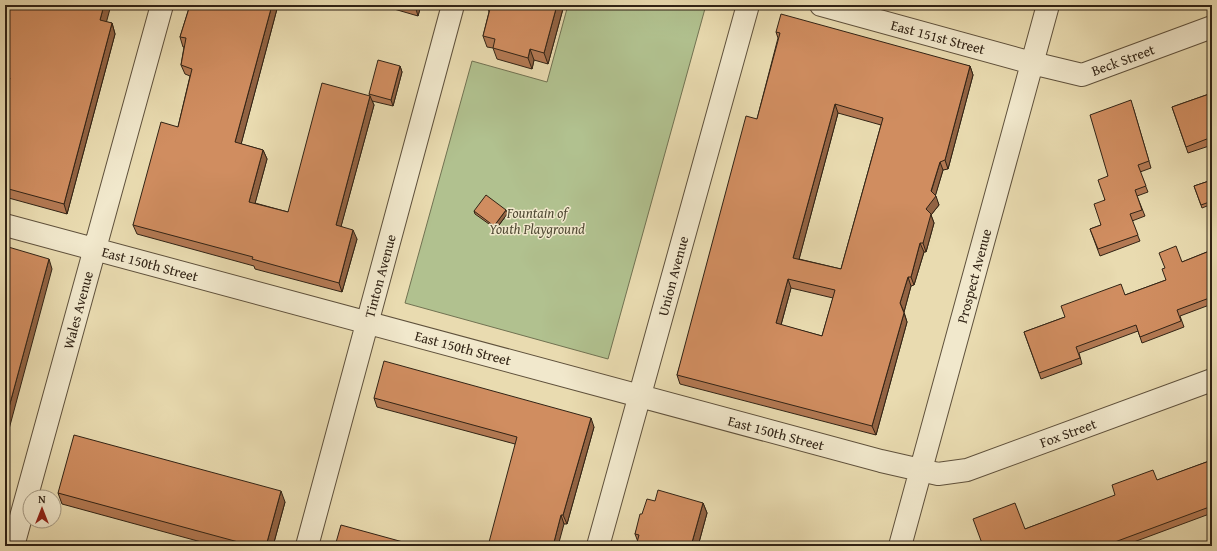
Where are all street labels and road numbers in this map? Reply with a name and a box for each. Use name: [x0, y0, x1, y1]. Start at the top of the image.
street label: East 151st Street: [889, 15, 987, 59]
street label: Beck Street: [1089, 39, 1158, 81]
street label: Prospect Avenue: [952, 226, 996, 326]
street label: Tinton Avenue: [359, 232, 401, 320]
street label: Union Avenue: [653, 233, 693, 318]
street label: East 150th Street: [100, 242, 200, 286]
street label: Wales Avenue: [58, 268, 98, 351]
street label: East 150th Street: [413, 326, 513, 370]
street label: East 150th Street: [726, 411, 826, 455]
street label: Fox Street: [1037, 414, 1099, 452]

